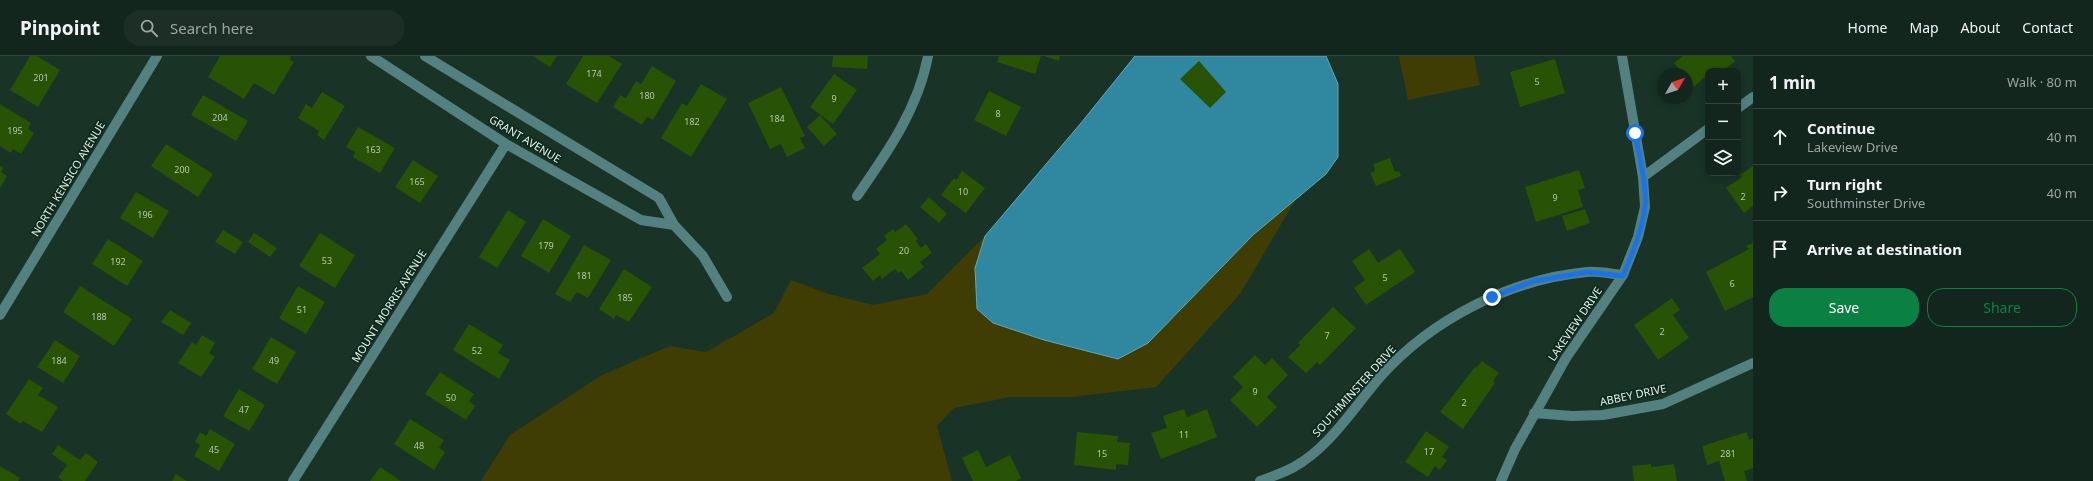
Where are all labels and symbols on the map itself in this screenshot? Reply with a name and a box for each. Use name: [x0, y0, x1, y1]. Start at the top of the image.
house number: 174: [586, 67, 602, 80]
north arrow: [1657, 68, 1693, 104]
house number: 201: [33, 71, 49, 84]
house number: 5: [1534, 75, 1540, 88]
house number: 180: [639, 89, 655, 102]
house number: 9: [831, 92, 837, 105]
house number: 8: [995, 107, 1001, 120]
house number: 204: [212, 111, 228, 124]
street label: GRANT AVENUE: [487, 111, 564, 166]
house number: 184: [769, 112, 785, 125]
house number: 182: [684, 115, 700, 128]
street label: NORTH KENSICO AVENUE: [27, 118, 108, 239]
house number: 195: [7, 124, 23, 137]
route start: [1626, 124, 1644, 142]
house number: 163: [365, 143, 381, 156]
house number: 200: [174, 163, 190, 176]
house number: 165: [409, 175, 425, 188]
house number: 10: [958, 185, 968, 198]
house number: 2: [1740, 190, 1746, 203]
house number: 9: [1552, 191, 1558, 204]
house number: 196: [137, 208, 153, 221]
house number: 179: [538, 239, 554, 252]
house number: 20: [899, 244, 909, 257]
street label: MOUNT MORRIS AVENUE: [348, 246, 430, 365]
house number: 53: [322, 254, 332, 267]
house number: 192: [110, 255, 126, 268]
house number: 181: [576, 269, 592, 282]
house number: 5: [1382, 271, 1388, 284]
house number: 6: [1729, 277, 1735, 290]
street label: LAKEVIEW DRIVE: [1544, 284, 1605, 364]
route end: [1483, 288, 1501, 306]
house number: 185: [617, 291, 633, 304]
house number: 51: [297, 303, 307, 316]
house number: 188: [91, 310, 107, 323]
house number: 2: [1659, 325, 1665, 338]
house number: 7: [1324, 329, 1330, 342]
street label: SOUTHMINSTER DRIVE: [1308, 342, 1399, 440]
house number: 52: [472, 344, 482, 357]
house number: 184: [51, 354, 67, 367]
house number: 49: [269, 354, 279, 367]
street label: ABBEY DRIVE: [1598, 380, 1668, 409]
house number: 9: [1252, 385, 1258, 398]
house number: 50: [446, 391, 456, 404]
house number: 2: [1461, 396, 1467, 409]
house number: 47: [239, 403, 249, 416]
house number: 11: [1179, 428, 1189, 441]
house number: 48: [414, 439, 424, 452]
house number: 45: [209, 443, 219, 456]
house number: 17: [1424, 445, 1434, 458]
house number: 15: [1097, 447, 1107, 460]
house number: 281: [1720, 447, 1736, 460]

